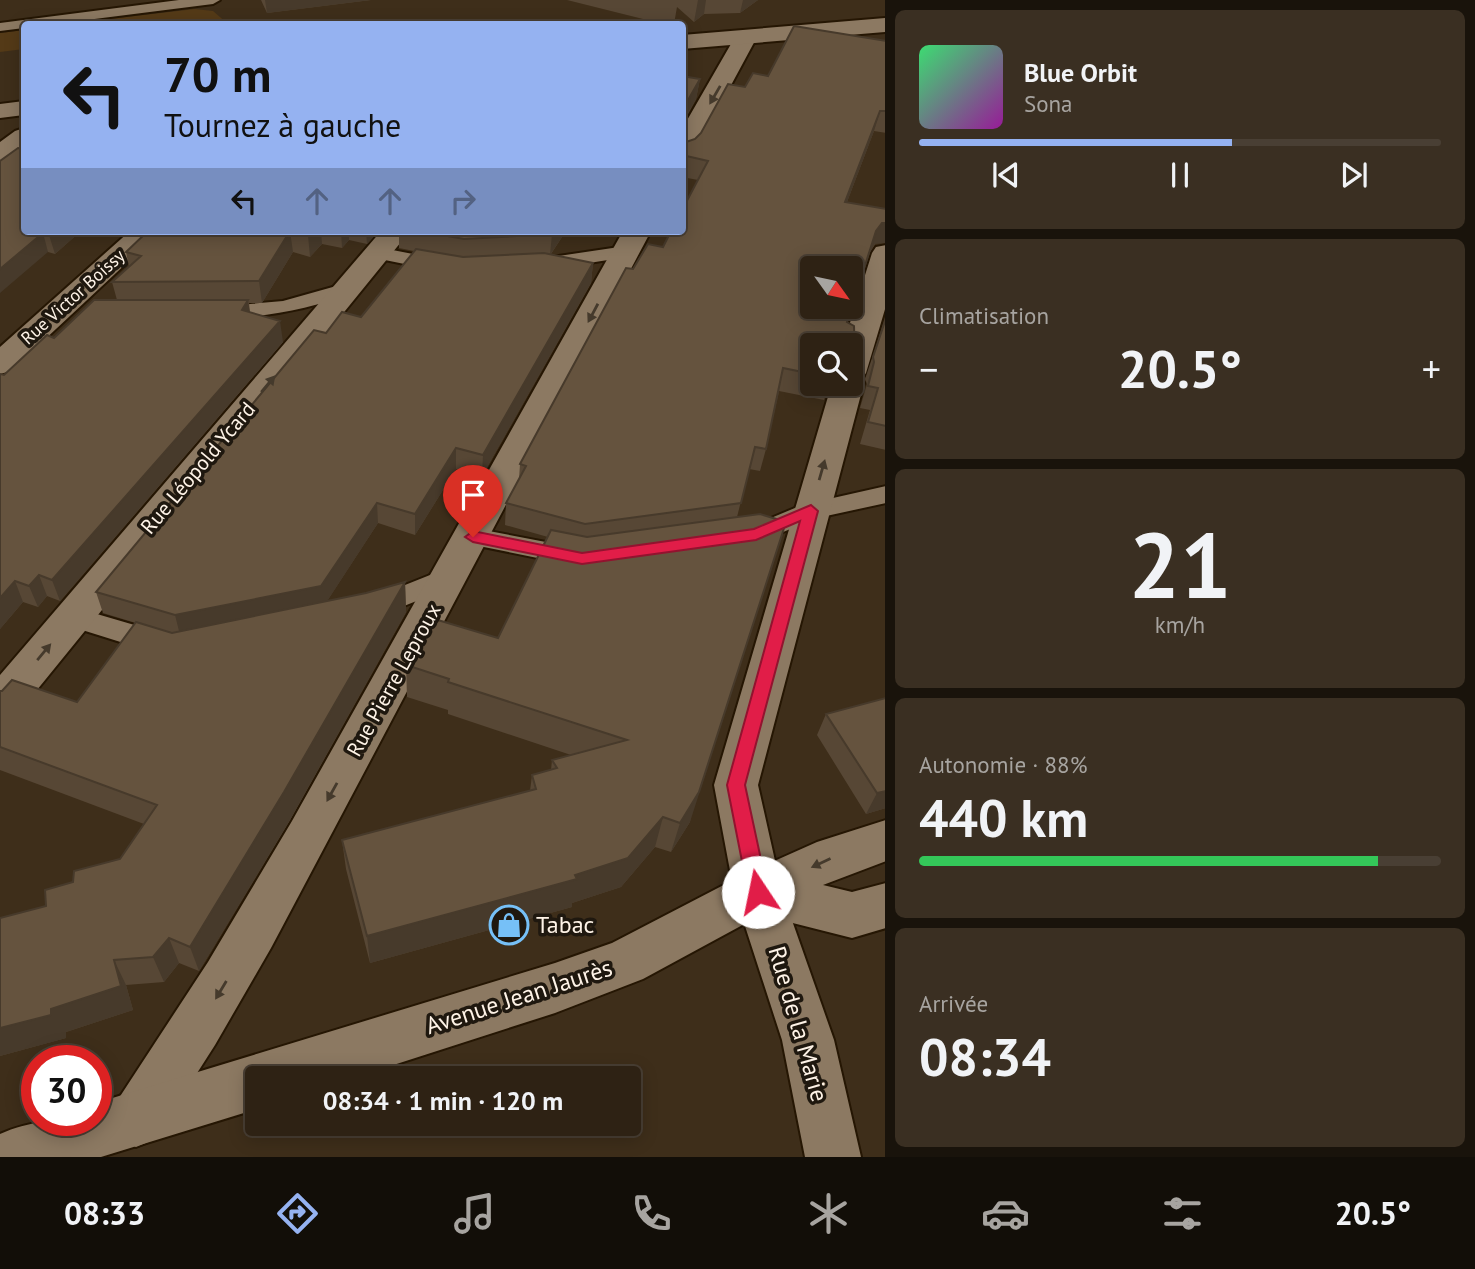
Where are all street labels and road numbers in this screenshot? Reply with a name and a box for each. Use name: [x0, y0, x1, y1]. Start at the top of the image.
street label: Rue Victor Boissy: [16, 244, 130, 349]
street label: Rue Léopold Ycard: [134, 396, 261, 539]
street label: Rue Pierre Leproux: [340, 598, 447, 761]
street label: Rue de la Marie: [762, 943, 835, 1105]
street label: Avenue Jean Jaurès: [422, 952, 616, 1041]

